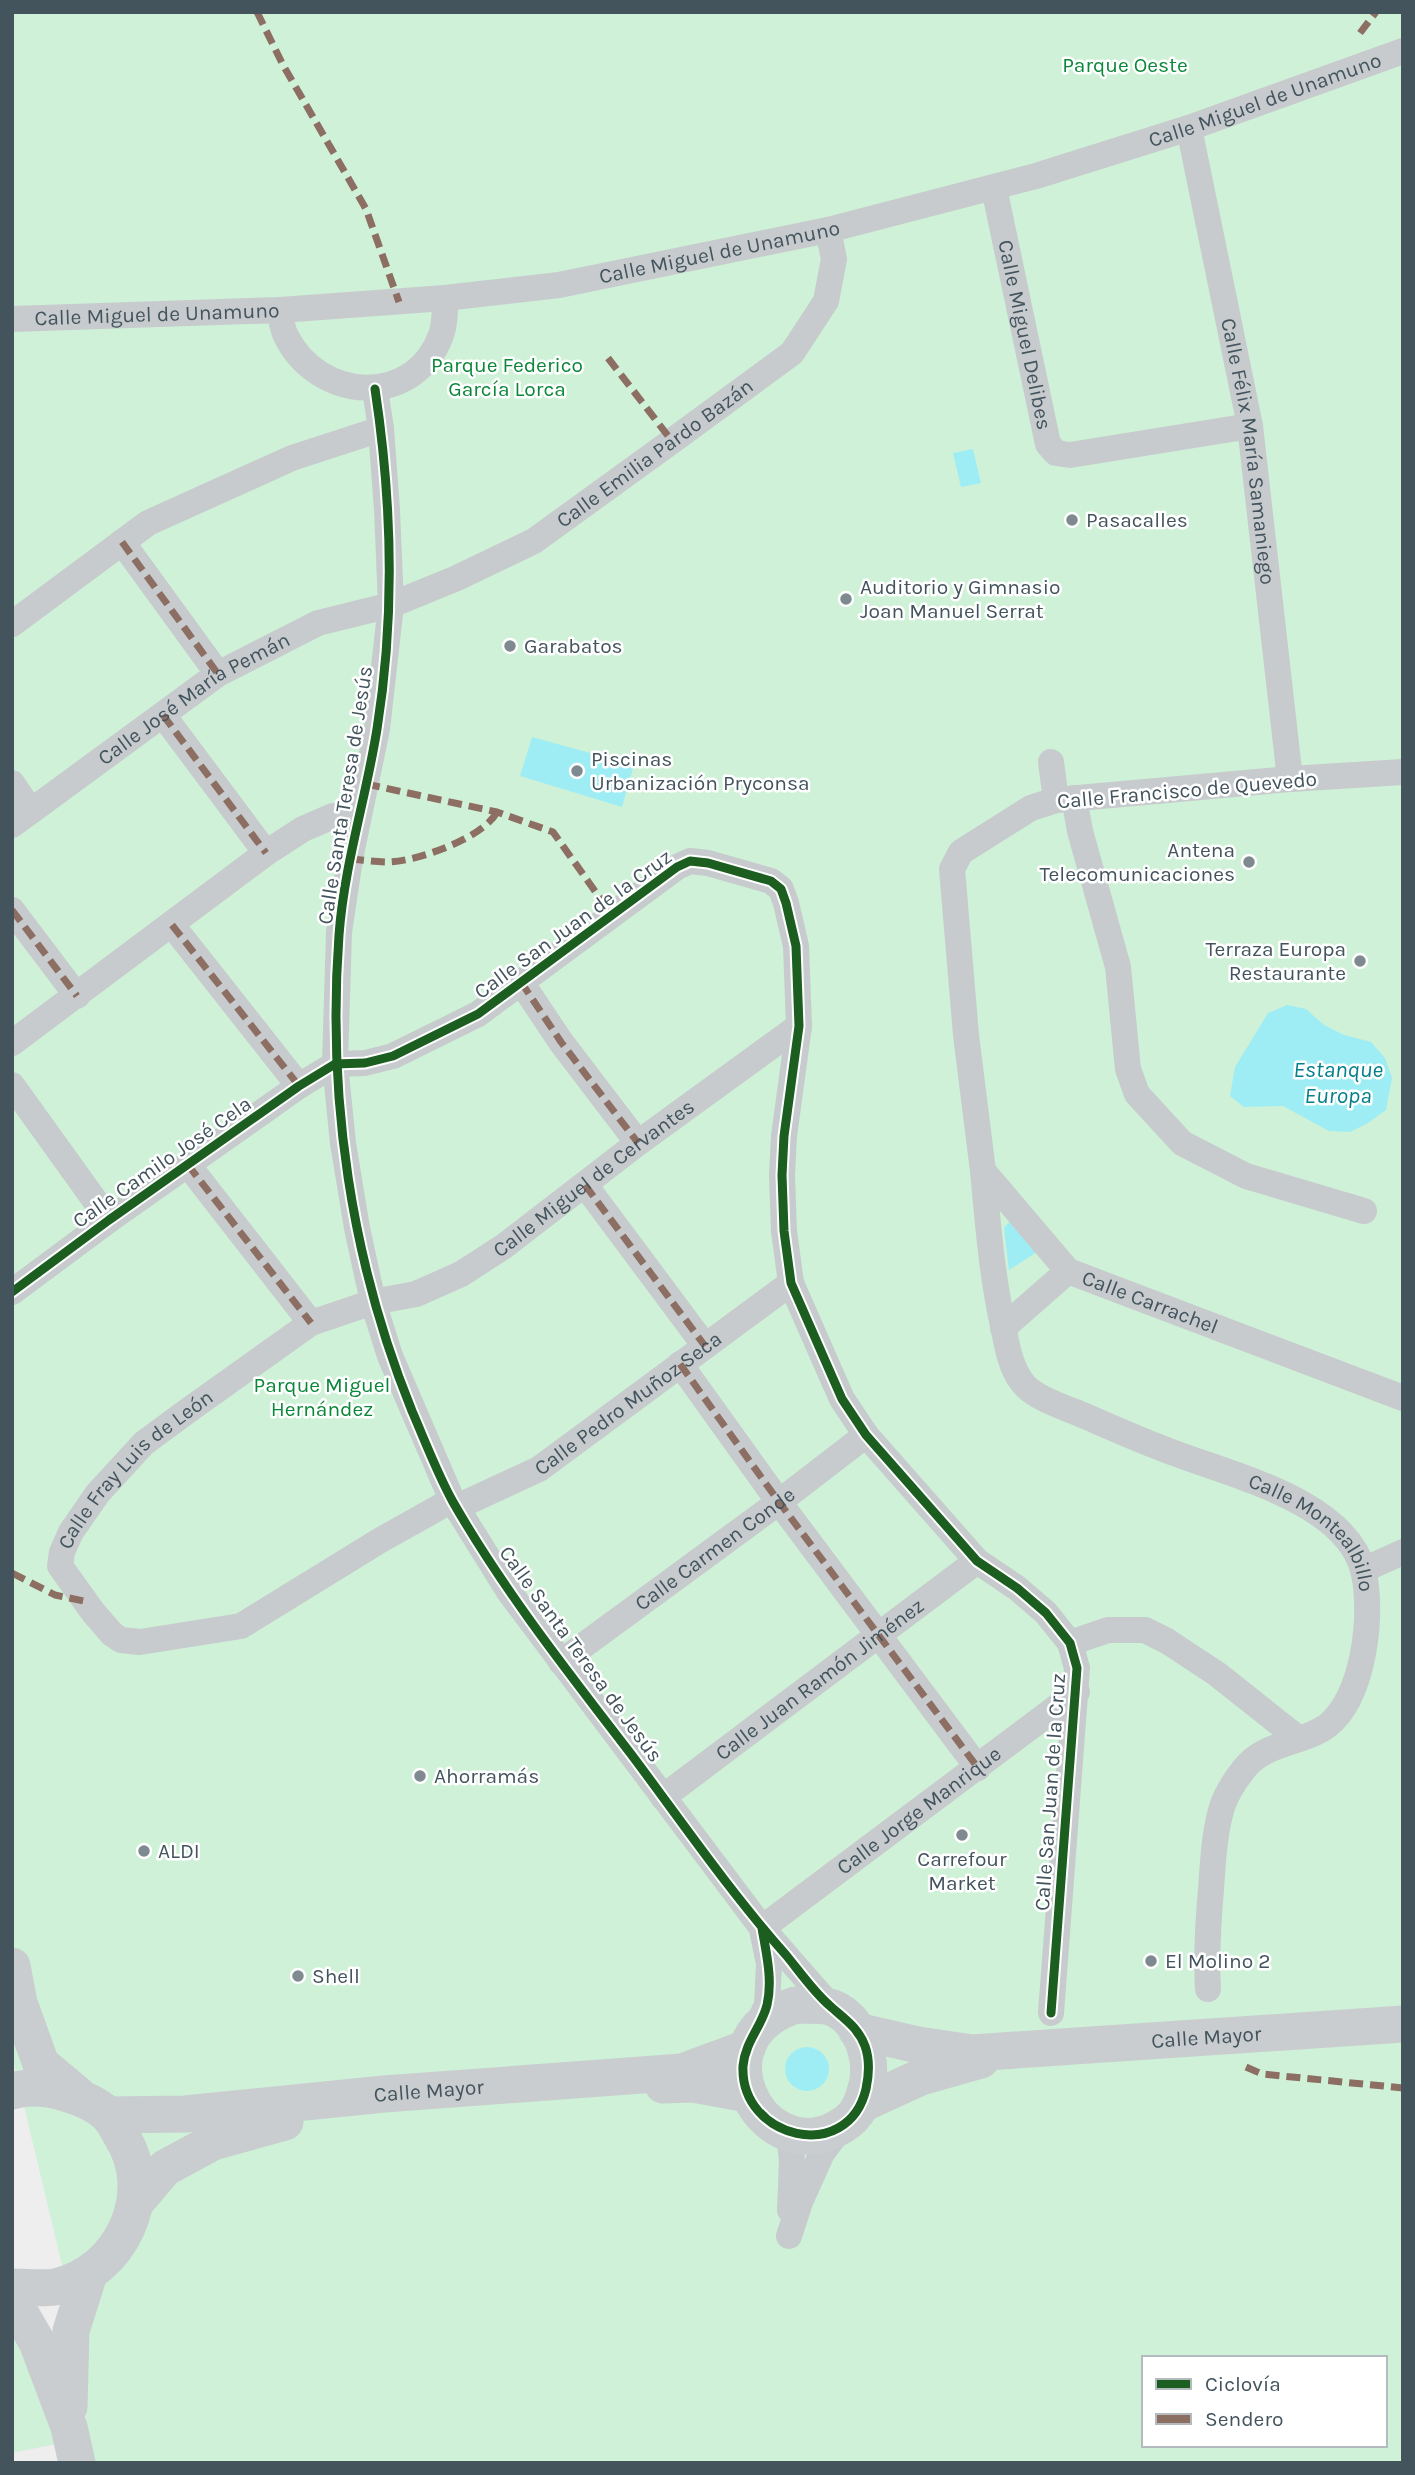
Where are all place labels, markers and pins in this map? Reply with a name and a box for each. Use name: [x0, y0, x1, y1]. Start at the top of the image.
place label: Pasacalles: [1086, 508, 1188, 532]
marker: Pasacalles: [1064, 512, 1080, 528]
place label: Auditorio y Gimnasio Joan Manuel Serrat: [860, 575, 1060, 623]
marker: Auditorio y Gimnasio Joan Manuel Serrat: [838, 591, 854, 607]
place label: Garabatos: [524, 634, 623, 658]
marker: Garabatos: [502, 638, 518, 654]
place label: Piscinas Urbanización Pryconsa: [591, 747, 810, 795]
marker: Piscinas Urbanización Pryconsa: [569, 763, 585, 779]
place label: Antena Telecomunicaciones: [1040, 838, 1235, 886]
marker: Antena Telecomunicaciones: [1241, 854, 1257, 870]
place label: Terraza Europa Restaurante: [1206, 937, 1346, 985]
marker: Terraza Europa Restaurante: [1352, 953, 1368, 969]
place label: Ahorramás: [434, 1764, 539, 1788]
marker: Ahorramás: [412, 1768, 428, 1784]
marker: Carrefour Market: [954, 1827, 970, 1843]
place label: ALDI: [158, 1839, 200, 1863]
marker: ALDI: [136, 1843, 152, 1859]
place label: Carrefour Market: [917, 1847, 1007, 1895]
place label: El Molino 2: [1165, 1949, 1270, 1973]
marker: El Molino 2: [1143, 1953, 1159, 1969]
place label: Shell: [312, 1964, 360, 1988]
marker: Shell: [290, 1968, 306, 1984]

